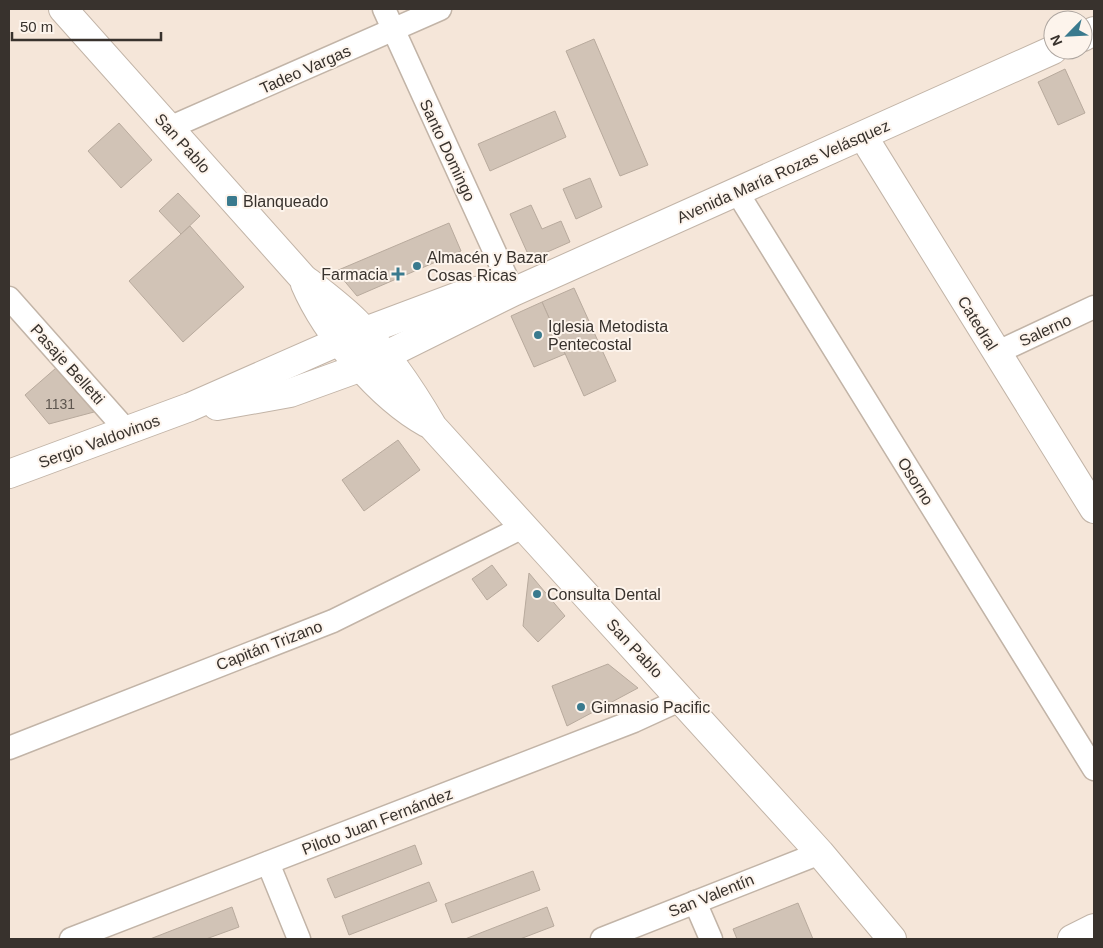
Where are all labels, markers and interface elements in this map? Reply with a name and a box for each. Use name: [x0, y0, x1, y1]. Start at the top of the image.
scale bar: [12, 10, 161, 42]
north arrow: [1043, 10, 1093, 60]
text: 50 m: [20, 18, 53, 35]
text: N: [1047, 32, 1065, 48]
street label: Tadeo Vargas: [257, 42, 353, 97]
street label: Santo Domingo: [417, 97, 479, 204]
street label: San Pablo: [152, 110, 214, 177]
street label: Avenida María Rozas Velásquez: [674, 117, 892, 226]
place label: Blanqueado: [243, 193, 329, 210]
marker: Blanqueado: [225, 194, 239, 208]
place label: Almacén y Bazar Cosas Ricas: [427, 249, 549, 284]
marker: Almacén y Bazar Cosas Ricas: [411, 260, 423, 272]
place label: Farmacia: [321, 266, 388, 283]
marker: Farmacia: [392, 268, 404, 280]
street label: Catedral: [954, 293, 1001, 353]
street label: Salerno: [1017, 311, 1074, 350]
place label: Iglesia Metodista Pentecostal: [548, 318, 668, 353]
street label: Pasaje Belletti: [27, 321, 108, 408]
marker: Iglesia Metodista Pentecostal: [532, 329, 544, 341]
house number: 1131: [45, 396, 75, 412]
street label: Sergio Valdovinos: [36, 412, 162, 471]
street label: Osorno: [894, 455, 937, 508]
place label: Consulta Dental: [547, 586, 661, 603]
marker: Consulta Dental: [531, 588, 543, 600]
street label: San Pablo: [603, 616, 666, 681]
street label: Capitán Trizano: [214, 617, 325, 673]
place label: Gimnasio Pacific: [591, 699, 710, 716]
marker: Gimnasio Pacific: [575, 701, 587, 713]
street label: Piloto Juan Fernández: [299, 785, 455, 858]
street label: San Valentín: [666, 871, 756, 920]

